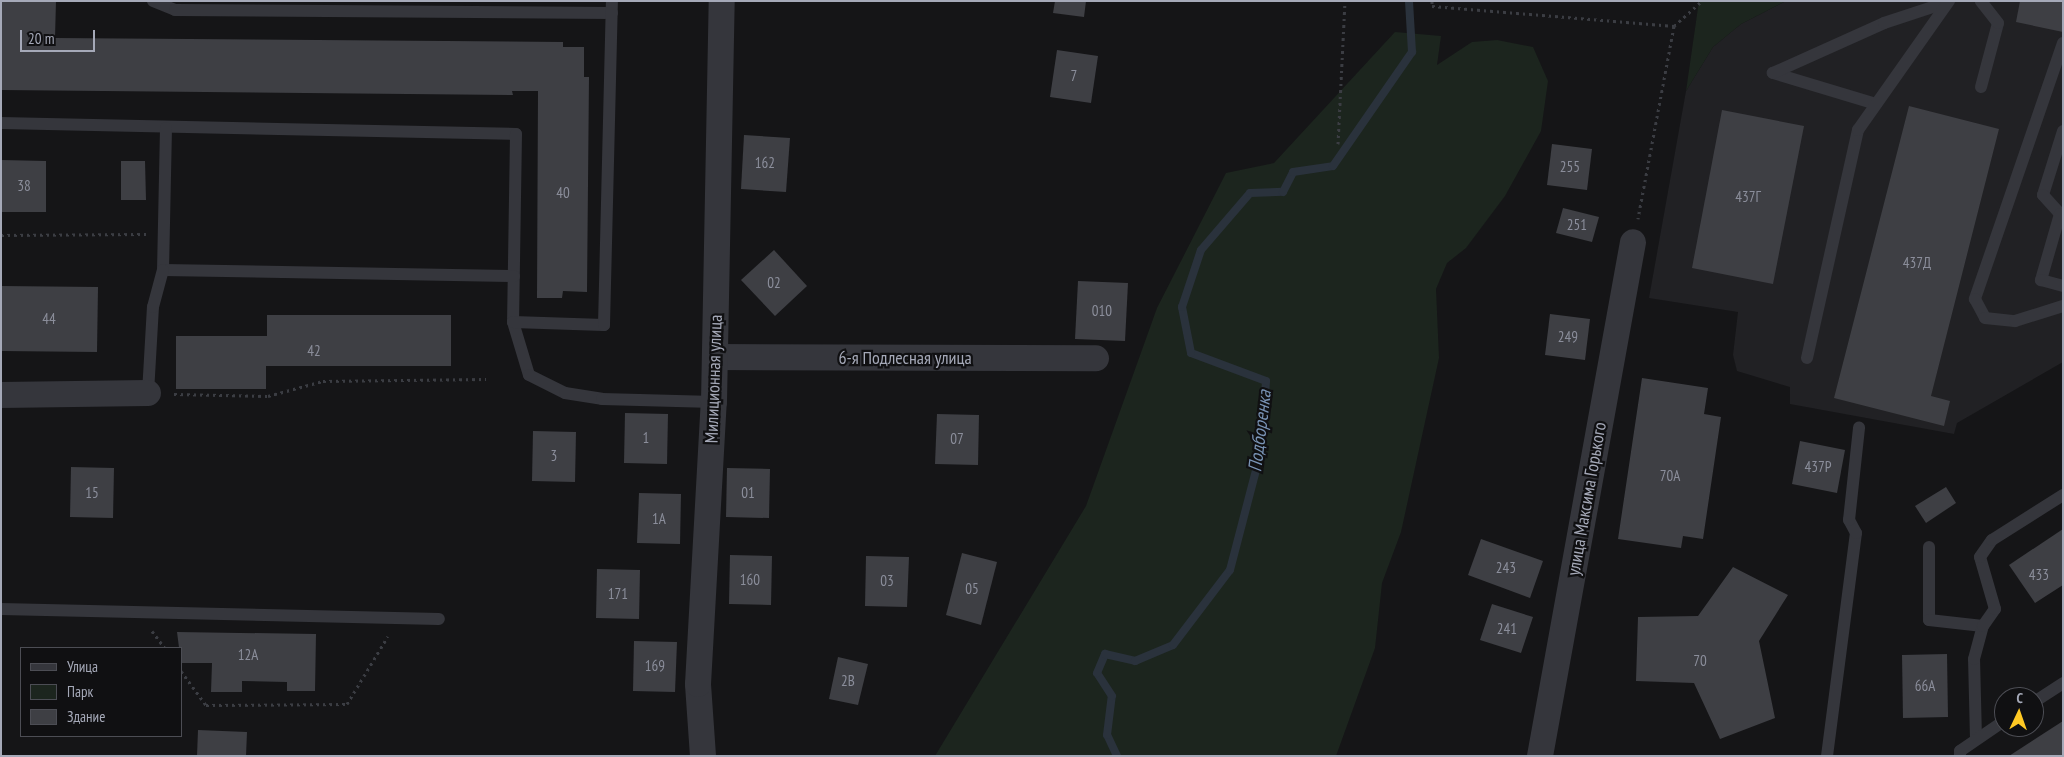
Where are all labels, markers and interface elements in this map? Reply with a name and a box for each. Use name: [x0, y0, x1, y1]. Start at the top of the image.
scale bar: [22, 20, 98, 52]
text: 20 m: [28, 29, 54, 48]
house number: 7: [1071, 67, 1077, 85]
house number: 162: [755, 154, 775, 172]
house number: 255: [1560, 158, 1580, 176]
house number: 38: [17, 177, 31, 195]
house number: 40: [556, 184, 570, 202]
house number: 437Г: [1735, 188, 1761, 206]
house number: 251: [1567, 216, 1587, 234]
house number: 437Д: [1903, 254, 1931, 272]
house number: 02: [767, 274, 781, 292]
house number: 010: [1092, 302, 1112, 320]
house number: 44: [42, 310, 56, 328]
street label: Милиционная улица: [701, 314, 727, 444]
house number: 249: [1558, 328, 1578, 346]
house number: 42: [307, 342, 321, 360]
street label: 6-я Подлесная улица: [838, 347, 972, 369]
water label: Подборенка: [1244, 389, 1276, 473]
street label: улица Максима Горького: [1563, 420, 1611, 578]
house number: 1: [643, 429, 649, 447]
house number: 07: [950, 430, 964, 448]
house number: 3: [551, 447, 557, 465]
house number: 437Р: [1804, 458, 1832, 476]
house number: 70А: [1660, 467, 1680, 485]
house number: 15: [85, 484, 99, 502]
house number: 01: [741, 484, 755, 502]
house number: 1А: [652, 510, 666, 528]
house number: 243: [1496, 559, 1516, 577]
house number: 433: [2029, 566, 2049, 584]
house number: 160: [740, 571, 760, 589]
house number: 03: [880, 572, 894, 590]
house number: 05: [965, 580, 979, 598]
house number: 171: [608, 585, 628, 603]
house number: 241: [1497, 620, 1517, 638]
house number: 12А: [238, 646, 258, 664]
legend: [20, 647, 182, 737]
house number: 70: [1693, 652, 1707, 670]
text: Улица: [67, 657, 98, 676]
house number: 169: [645, 657, 665, 675]
house number: 2В: [841, 672, 855, 690]
house number: 66А: [1915, 677, 1935, 695]
text: Парк: [67, 682, 93, 701]
north arrow: [1994, 687, 2044, 737]
text: С: [2016, 689, 2023, 707]
text: Здание: [67, 707, 105, 726]

